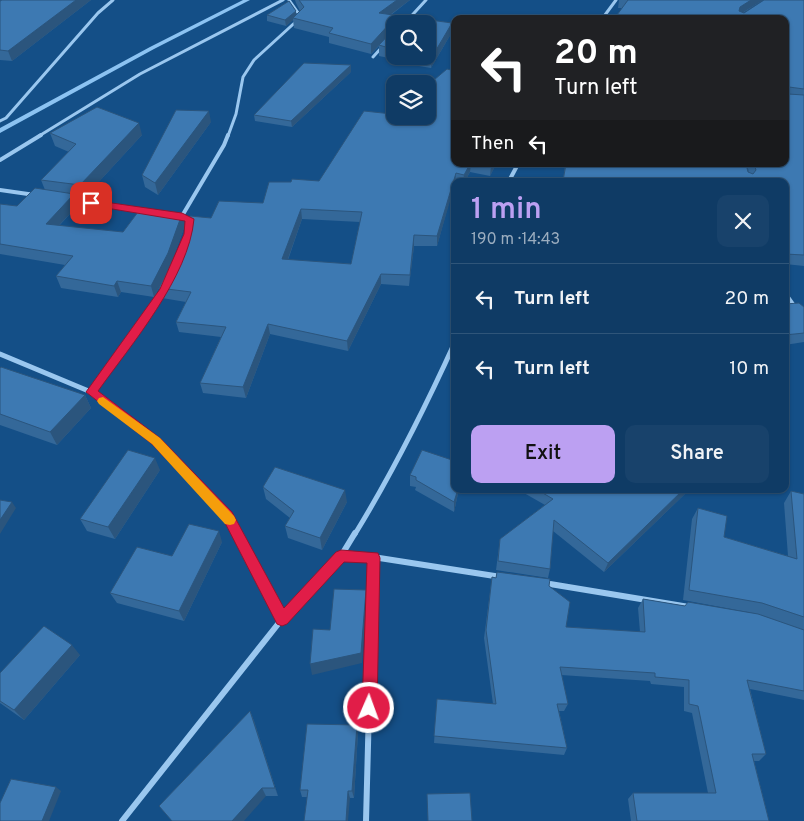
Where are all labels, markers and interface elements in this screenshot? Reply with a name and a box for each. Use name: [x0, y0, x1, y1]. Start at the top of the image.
map controls: [386, 15, 436, 125]
button: search: [386, 15, 436, 65]
text: 20 m: [554, 32, 638, 76]
icon: left: [471, 35, 536, 100]
button: layers: [386, 75, 436, 125]
text: Turn left: [554, 75, 637, 102]
icon: left: [524, 130, 552, 158]
text: Then: [471, 132, 514, 156]
pin: [70, 182, 112, 224]
icon: arrive: [77, 189, 105, 217]
text: 1 min: [471, 192, 542, 229]
button: close: [717, 195, 769, 247]
text: 190 m · 14:43: [471, 230, 560, 250]
icon: left: [471, 285, 499, 313]
text: Turn left: [514, 287, 590, 311]
text: 20 m: [725, 287, 769, 311]
icon: left: [471, 355, 499, 383]
text: Turn left: [514, 357, 590, 381]
text: 10 m: [729, 357, 769, 381]
button: Exit: [471, 425, 615, 483]
button: Share: [625, 425, 769, 483]
position arrow: [342, 681, 394, 733]

